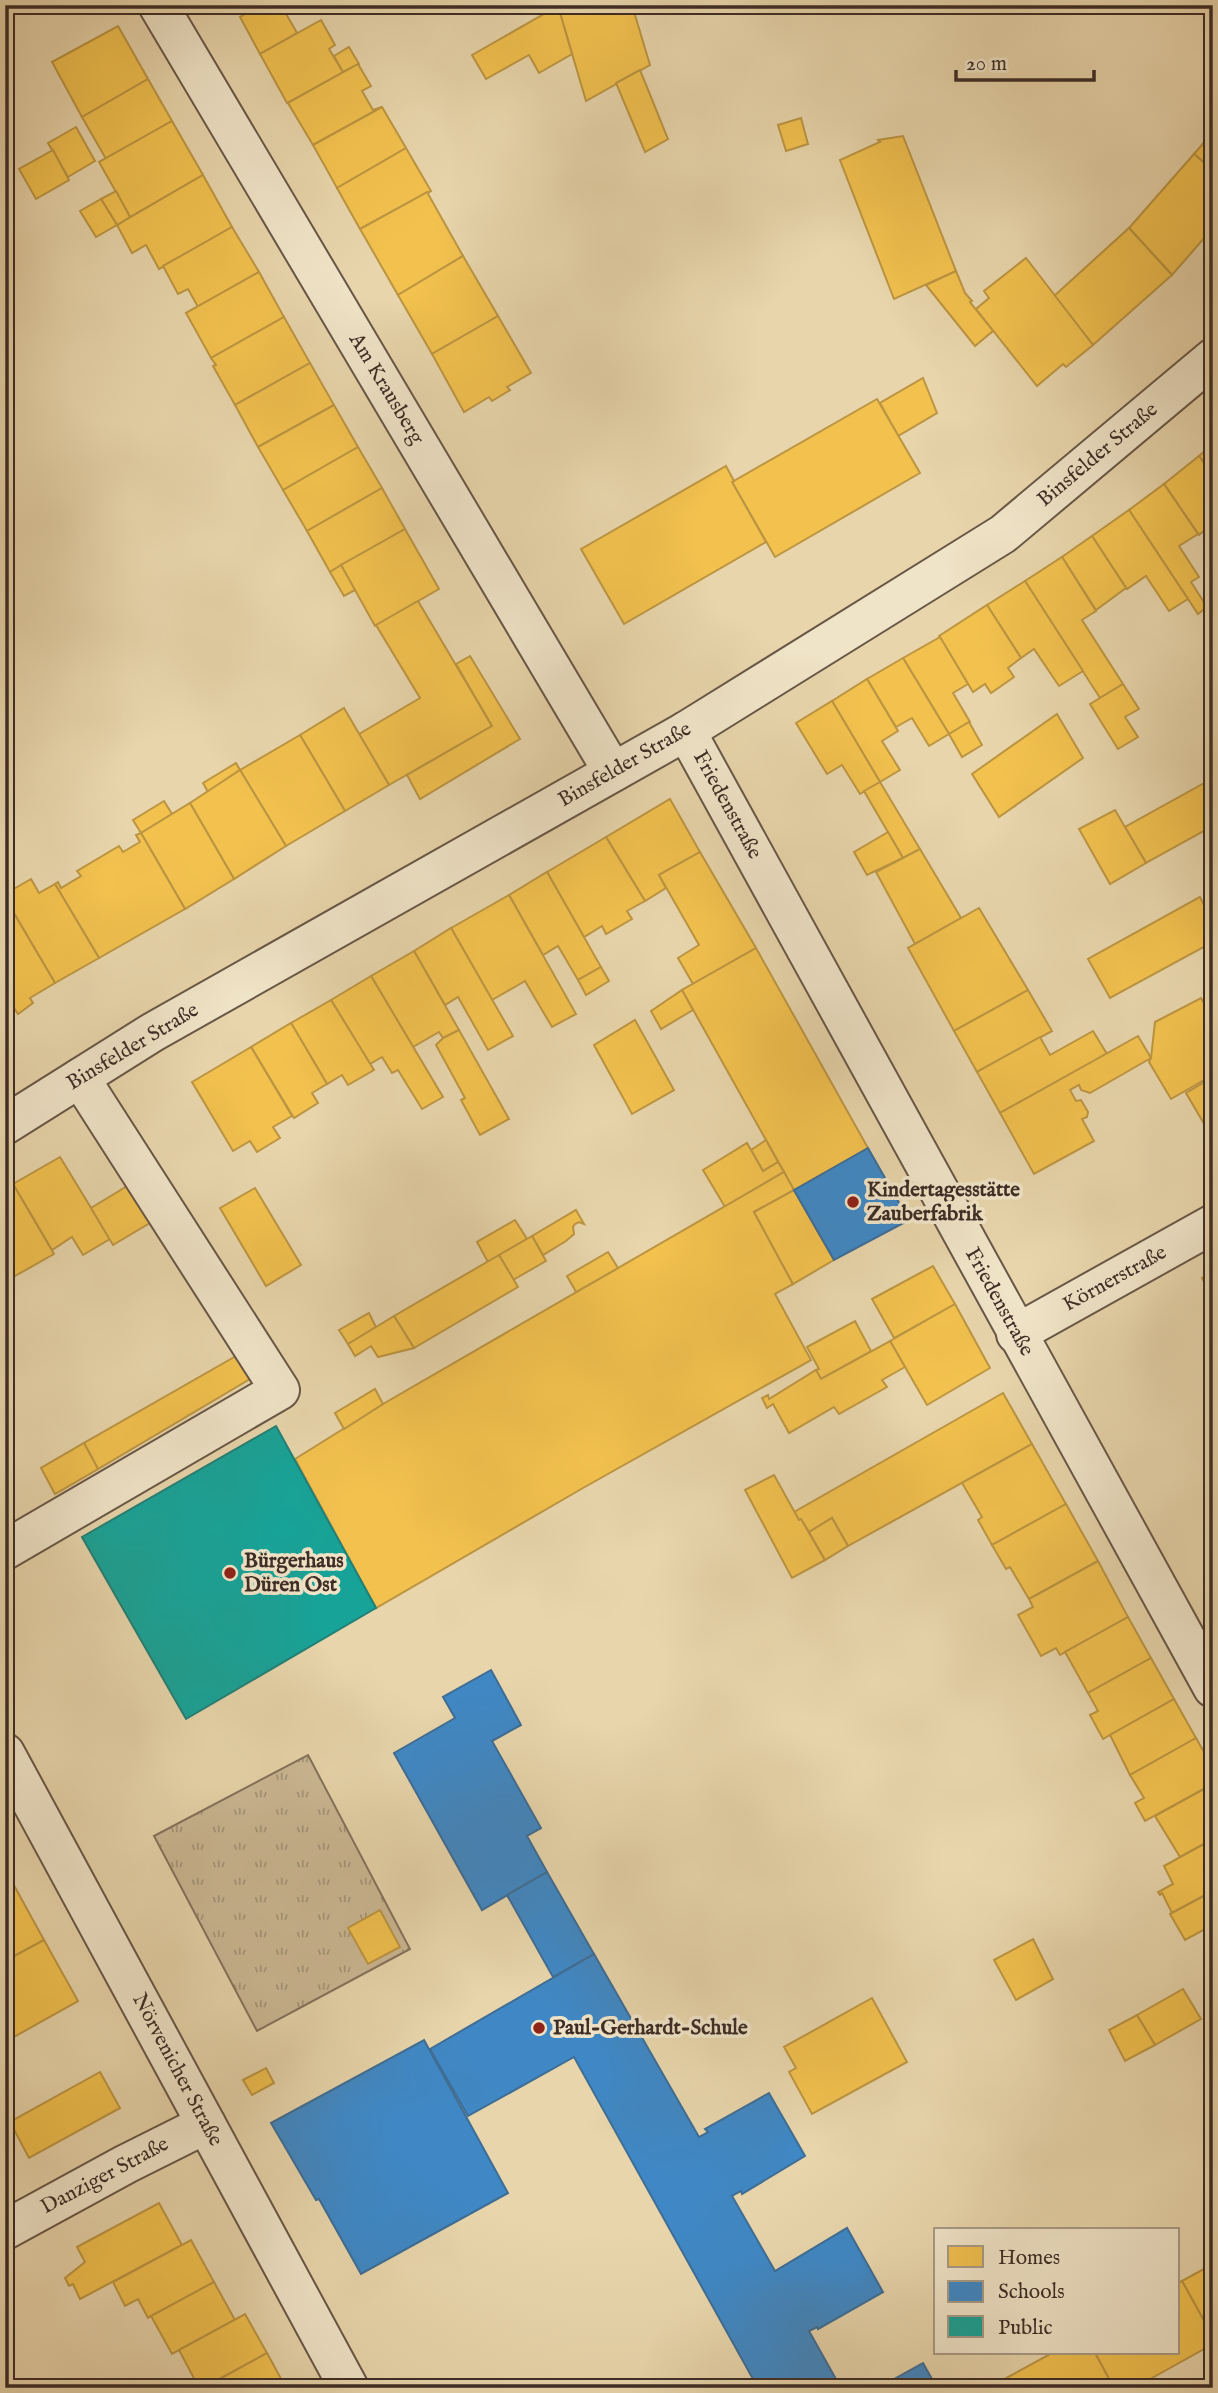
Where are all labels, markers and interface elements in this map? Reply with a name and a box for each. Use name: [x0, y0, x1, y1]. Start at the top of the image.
scale bar: [956, 38, 1094, 82]
text: 20 m: [966, 51, 1007, 78]
street label: Am Krausberg: [342, 328, 430, 450]
street label: Binsfelder Straße: [1032, 396, 1164, 513]
street label: Binsfelder Straße: [554, 716, 697, 814]
street label: Friedenstraße: [686, 746, 768, 864]
street label: Binsfelder Straße: [62, 997, 204, 1097]
place label: Kindertagesstätte Zauberfabrik: [867, 1177, 1020, 1228]
marker: Kindertagesstätte Zauberfabrik: [845, 1194, 861, 1210]
street label: Körnerstraße: [1058, 1239, 1172, 1319]
street label: Friedenstraße: [958, 1243, 1040, 1361]
place label: Bürgerhaus Düren Ost: [244, 1548, 344, 1599]
marker: Bürgerhaus Düren Ost: [222, 1565, 238, 1581]
street label: Nörvenicher Straße: [125, 1989, 229, 2151]
place label: Paul-Gerhardt-Schule: [553, 2015, 748, 2042]
marker: Paul-Gerhardt-Schule: [531, 2020, 547, 2036]
street label: Danziger Straße: [36, 2131, 174, 2221]
legend: [934, 2228, 1180, 2354]
text: Homes: [998, 2245, 1060, 2272]
text: Schools: [998, 2279, 1065, 2306]
text: Public: [998, 2315, 1052, 2342]

